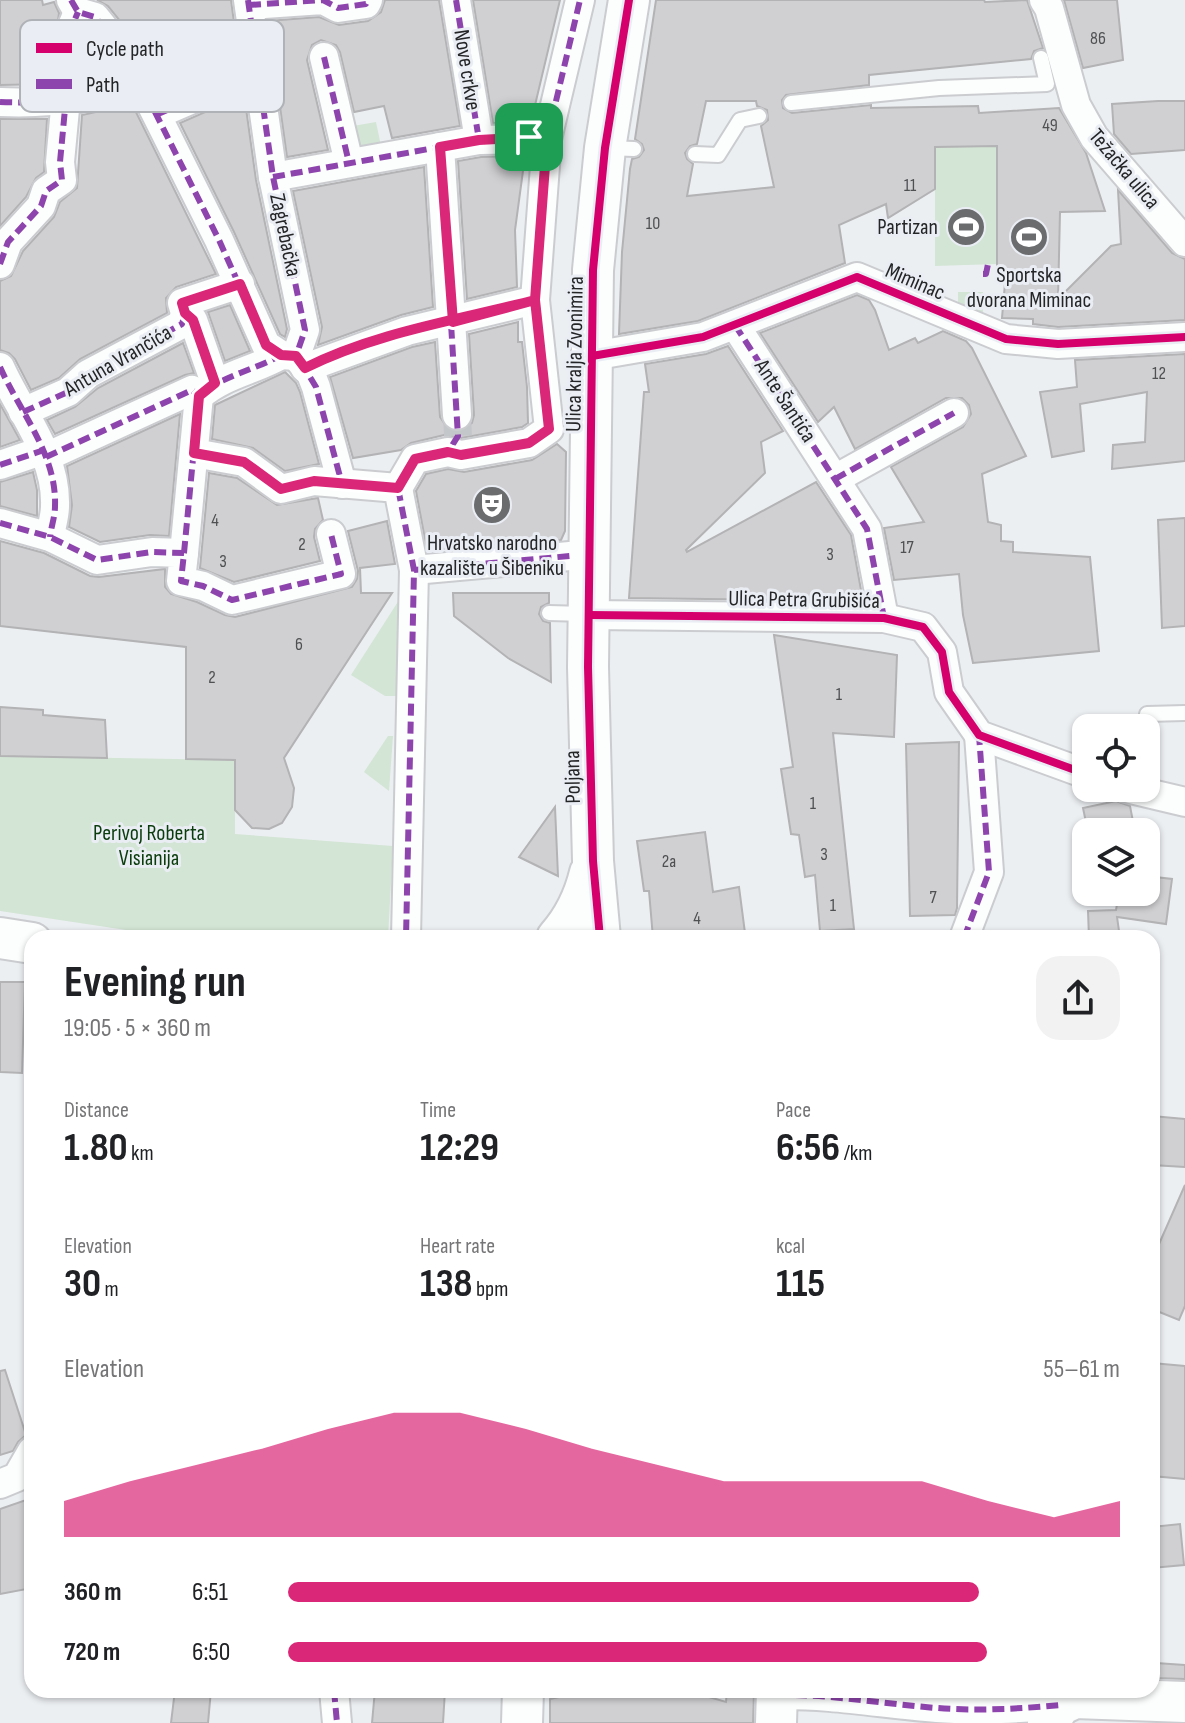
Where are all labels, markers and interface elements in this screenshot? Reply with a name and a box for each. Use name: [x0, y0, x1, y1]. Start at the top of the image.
legend: [20, 20, 284, 112]
street label: Nove crkve: [447, 28, 487, 112]
house number: 86: [1090, 28, 1106, 49]
text: Cycle path: [86, 36, 164, 63]
text: Path: [86, 72, 120, 99]
pin: [495, 103, 563, 171]
icon: arrive: [507, 115, 551, 159]
house number: 49: [1042, 115, 1058, 136]
street label: Težačka ulica: [1083, 123, 1165, 215]
house number: 11: [904, 175, 917, 196]
street label: Zagrebačka: [263, 191, 307, 279]
sports icon: Partizan: [945, 206, 987, 248]
house number: 10: [646, 213, 660, 234]
place label: Partizan: [877, 214, 938, 241]
sports icon: Sportska dvorana Miminac: [1008, 216, 1050, 258]
street label: Miminac: [881, 257, 949, 307]
place label: Sportska dvorana Miminac: [967, 262, 1091, 314]
street label: Ulica kralja Zvonimira: [560, 276, 590, 432]
street label: Antuna Vrančića: [58, 319, 177, 403]
street label: Ante Šantića: [748, 354, 822, 448]
house number: 12: [1152, 363, 1166, 384]
theatre icon: Hrvatsko narodno kazalište u Šibeniku: [471, 484, 513, 526]
house number: 4: [211, 510, 219, 531]
place label: Hrvatsko narodno kazalište u Šibeniku: [420, 530, 564, 582]
house number: 2: [298, 534, 306, 555]
house number: 17: [900, 537, 915, 558]
house number: 3: [826, 544, 834, 565]
house number: 3: [219, 551, 227, 572]
street label: Ulica Petra Grubišića: [728, 585, 880, 615]
house number: 6: [295, 634, 303, 655]
house number: 2: [208, 667, 216, 688]
house number: 1: [836, 684, 843, 705]
map controls: [1072, 714, 1160, 906]
button: locate: [1072, 714, 1160, 802]
street label: Poljana: [559, 750, 587, 804]
house number: 1: [810, 793, 817, 814]
button: layers: [1072, 818, 1160, 906]
park label: Perivoj Roberta Visianija: [93, 820, 205, 872]
house number: 3: [820, 844, 828, 865]
house number: 2a: [662, 851, 676, 872]
house number: 7: [929, 887, 937, 908]
house number: 1: [830, 895, 837, 916]
house number: 4: [693, 908, 701, 929]
text: Evening run: [64, 956, 246, 1009]
button: share: [1036, 956, 1120, 1040]
text: 19:05 · 5 × 360 m: [64, 1013, 211, 1044]
text: Distance: [64, 1097, 129, 1124]
text: Time: [420, 1097, 456, 1124]
text: Pace: [776, 1097, 811, 1124]
text: 1.80: [64, 1124, 128, 1172]
text: 12:29: [420, 1124, 499, 1172]
text: 6:56: [776, 1124, 840, 1172]
text: km: [128, 1140, 154, 1167]
text: /km: [840, 1140, 872, 1167]
text: Elevation: [64, 1233, 132, 1260]
text: Heart rate: [420, 1233, 495, 1260]
text: kcal: [776, 1233, 805, 1260]
text: 30: [64, 1260, 101, 1308]
text: 138: [420, 1260, 472, 1308]
text: 115: [776, 1260, 825, 1308]
text: m: [101, 1276, 119, 1303]
text: bpm: [472, 1276, 508, 1303]
text: Elevation: [64, 1354, 144, 1385]
text: 55–61 m: [1043, 1354, 1120, 1385]
text: 360 m: [64, 1577, 122, 1608]
text: 6:51: [192, 1577, 228, 1608]
text: 720 m: [64, 1637, 120, 1668]
text: 6:50: [192, 1637, 230, 1668]

